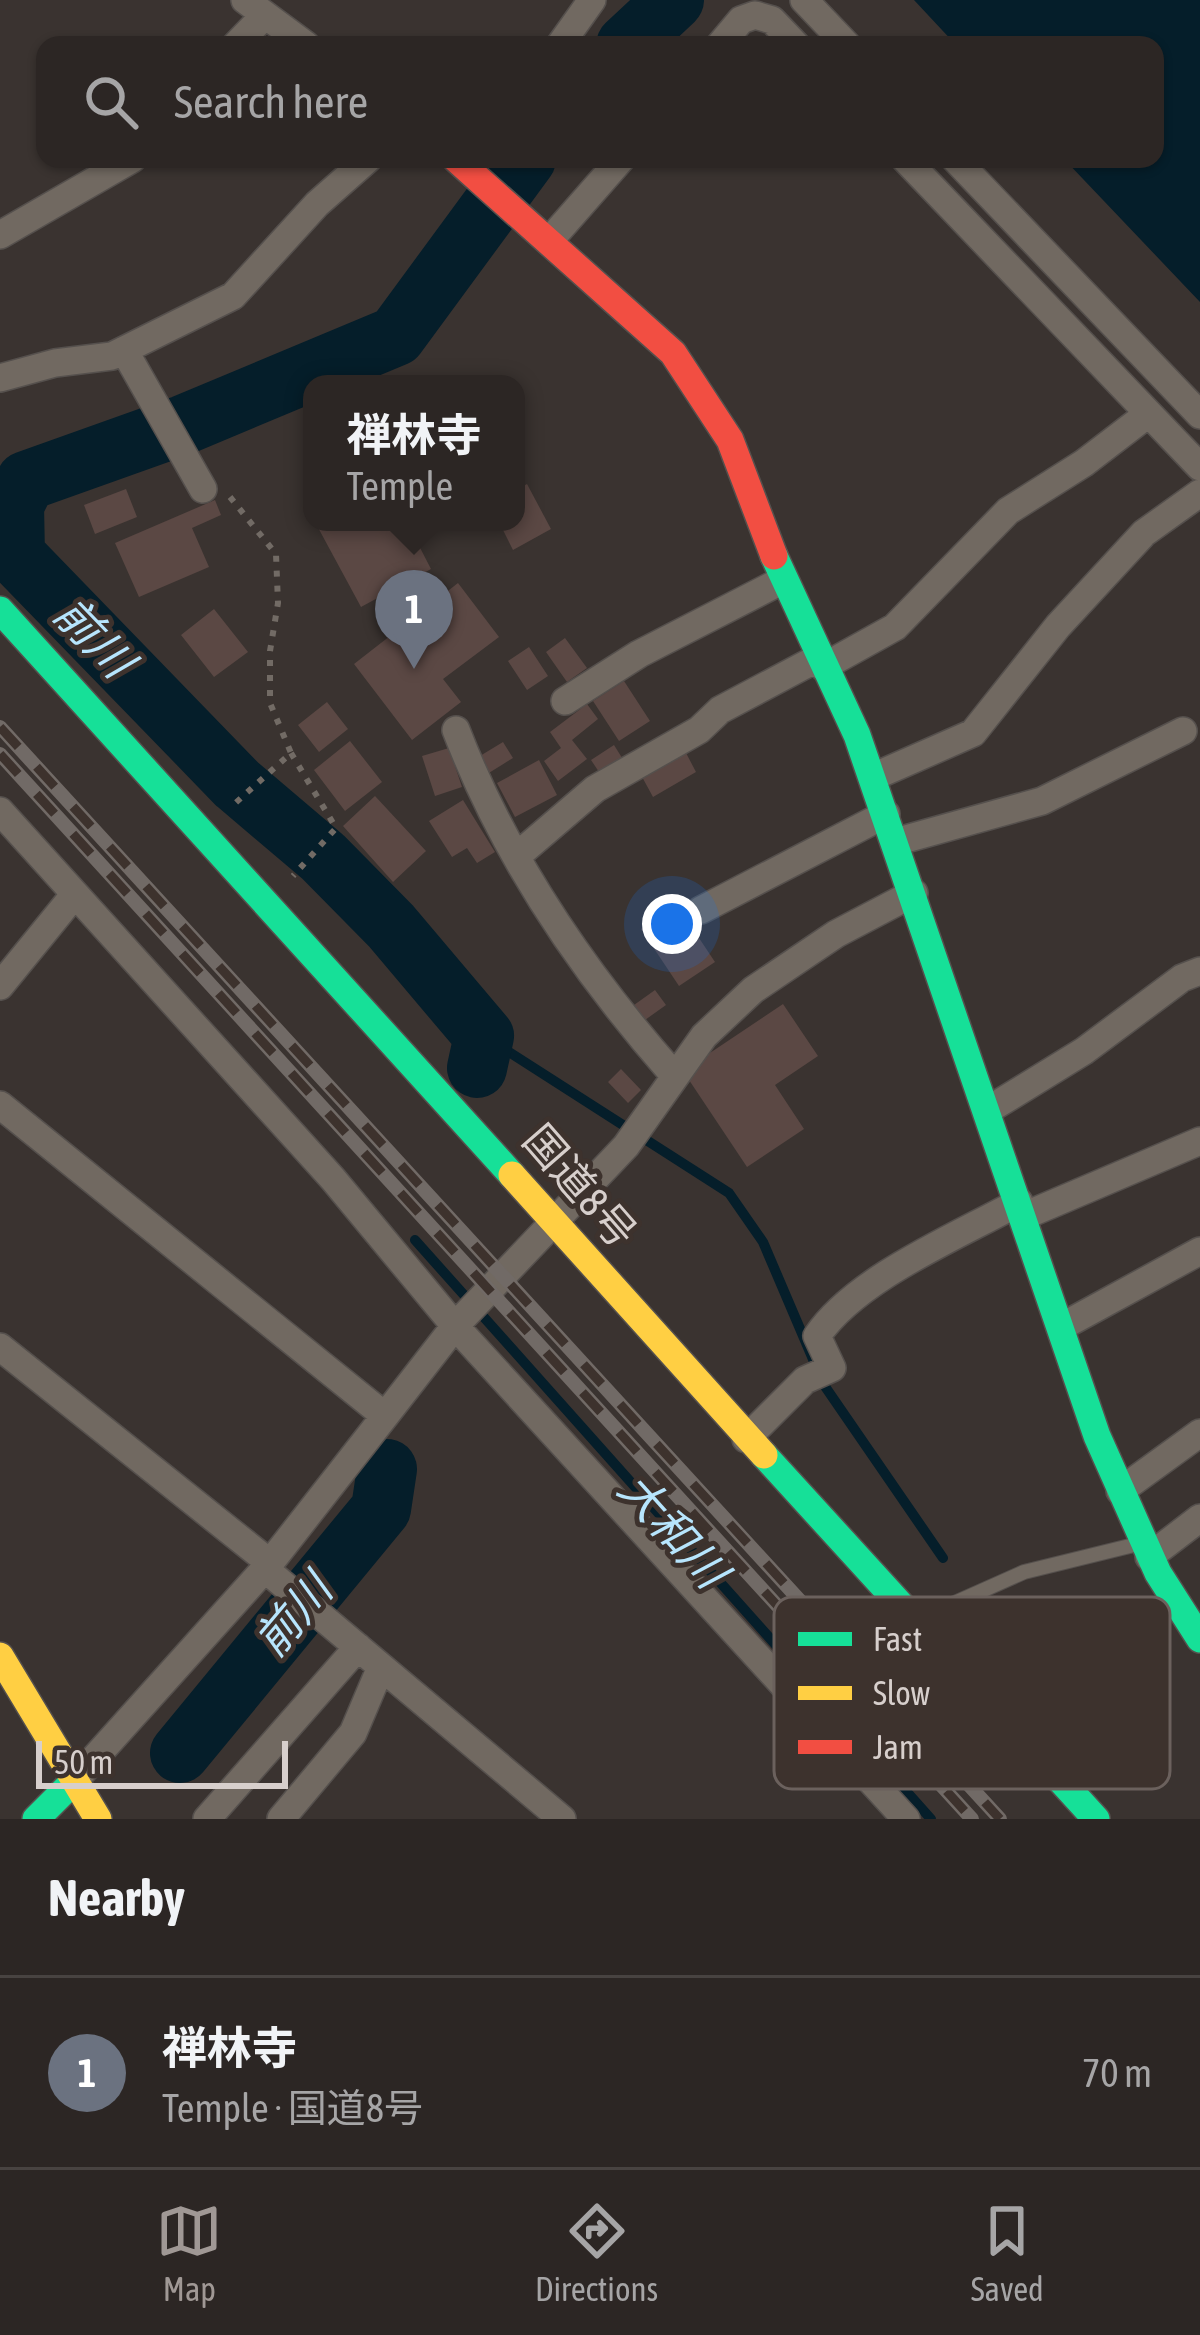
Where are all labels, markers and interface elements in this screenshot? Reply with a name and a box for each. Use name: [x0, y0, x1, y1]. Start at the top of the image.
search box: [36, 36, 1164, 168]
icon: search: [78, 69, 144, 135]
text: Search here: [174, 76, 368, 128]
popup: [303, 375, 525, 531]
text: 禅林寺: [346, 409, 482, 461]
text: Temple: [346, 464, 453, 508]
pin: 1: [375, 570, 453, 669]
water label: 前川: [44, 587, 147, 690]
your location: [642, 894, 702, 954]
street label: 国道8号: [514, 1115, 646, 1257]
water label: 大和川: [609, 1462, 740, 1601]
water label: 前川: [244, 1561, 344, 1666]
legend: [774, 1597, 1170, 1789]
text: Fast: [873, 1620, 922, 1658]
text: Slow: [873, 1674, 930, 1712]
text: Jam: [873, 1728, 923, 1766]
scale bar: [36, 1735, 288, 1788]
text: 50 m: [54, 1743, 113, 1781]
text: Nearby: [48, 1868, 185, 1927]
text: 禅林寺: [162, 2022, 297, 2074]
text: 1: [78, 2051, 96, 2095]
text: 70 m: [1082, 2051, 1152, 2095]
text: Temple · 国道8号: [162, 2086, 423, 2130]
tab: Map: [156, 2198, 222, 2308]
tab: Directions: [535, 2198, 658, 2308]
tab: Saved: [971, 2198, 1044, 2308]

